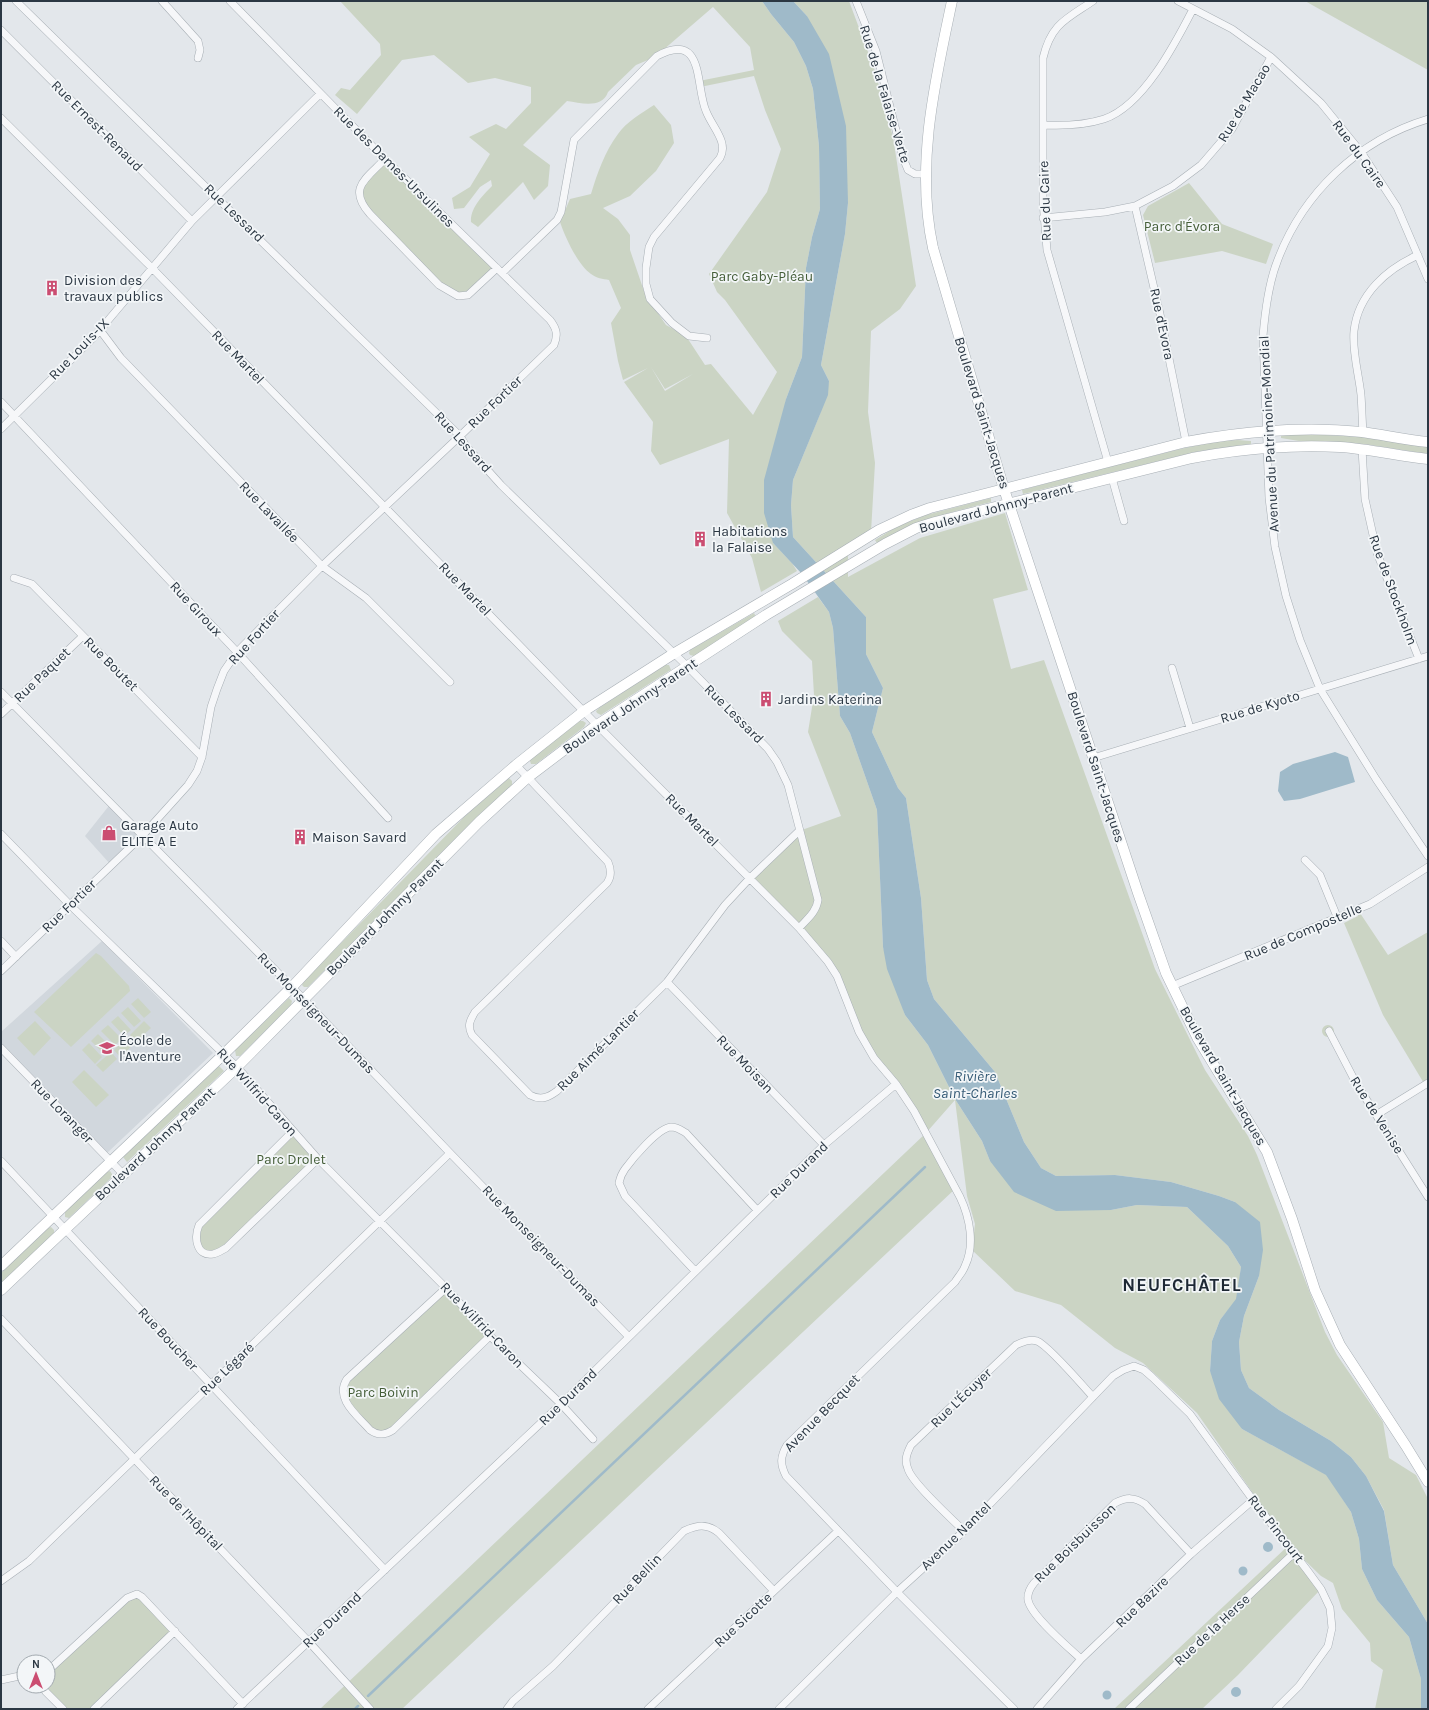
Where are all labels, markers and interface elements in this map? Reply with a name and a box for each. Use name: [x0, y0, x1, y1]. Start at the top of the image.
street label: Rue de la Falaise-Verte: [856, 23, 914, 165]
street label: Rue de Macao: [1214, 61, 1274, 145]
street label: Rue Ernest-Renaud: [48, 77, 146, 175]
street label: Rue des Dames-Ursulines: [330, 103, 458, 231]
street label: Rue du Caire: [1329, 116, 1389, 192]
street label: Rue du Caire: [1035, 161, 1055, 241]
street label: Rue Lessard: [200, 180, 268, 246]
park label: Parc d'Évora: [1144, 217, 1220, 235]
park label: Parc Gaby-Pléau: [711, 268, 813, 285]
place label: Division des travaux publics: [64, 272, 163, 305]
building icon: Division des travaux publics: [43, 279, 61, 297]
street label: Rue d'Evora: [1146, 286, 1178, 362]
street label: Rue Louis-IX: [45, 314, 113, 384]
street label: Rue Martel: [208, 326, 268, 388]
street label: Boulevard Saint-Jacques: [951, 335, 1013, 491]
street label: Avenue du Patrimoine-Mondial: [1255, 335, 1283, 533]
street label: Rue Fortier: [464, 371, 526, 432]
street label: Rue Lessard: [431, 408, 495, 476]
street label: Rue Lavallée: [236, 478, 302, 546]
street label: Boulevard Johnny-Parent: [917, 479, 1075, 537]
place label: Habitations la Falaise: [712, 523, 787, 556]
building icon: Habitations la Falaise: [691, 530, 709, 548]
street label: Rue de Stockholm: [1365, 533, 1421, 647]
street label: Rue Martel: [435, 558, 495, 620]
street label: Rue Giroux: [166, 578, 226, 640]
street label: Rue Fortier: [225, 605, 284, 668]
street label: Rue Boutet: [80, 633, 142, 695]
street label: Rue Paquet: [10, 644, 74, 706]
street label: Boulevard Johnny-Parent: [559, 655, 701, 757]
street label: Rue Lessard: [701, 681, 767, 747]
street label: Rue de Kyoto: [1218, 687, 1302, 727]
street label: Boulevard Saint-Jacques: [1063, 689, 1129, 845]
building icon: Jardins Katerina: [757, 690, 775, 708]
place label: Jardins Katerina: [778, 691, 882, 708]
street label: Rue Martel: [662, 790, 722, 850]
place label: Garage Auto ELITE A E: [121, 817, 198, 850]
shop icon: Garage Auto ELITE A E: [100, 824, 118, 842]
building icon: Maison Savard: [291, 828, 309, 846]
place label: Maison Savard: [312, 829, 407, 846]
street label: Boulevard Johnny-Parent: [323, 855, 447, 979]
street label: Rue Fortier: [38, 875, 100, 936]
street label: Rue de Compostelle: [1242, 899, 1364, 965]
street label: Rue Monseigneur-Dumas: [254, 949, 378, 1077]
street label: Boulevard Saint-Jacques: [1176, 1003, 1270, 1149]
street label: Rue Aimé-Lantier: [553, 1005, 643, 1095]
place label: École de l'Aventure: [119, 1031, 181, 1065]
street label: Rue Moisan: [713, 1031, 777, 1097]
school or university icon: École de l'Aventure: [98, 1039, 116, 1057]
street label: Rue Wilfrid-Caron: [213, 1044, 301, 1140]
water label: Rivière Saint-Charles: [933, 1067, 1017, 1102]
street label: Rue de Venise: [1346, 1073, 1408, 1157]
street label: Rue Loranger: [27, 1075, 98, 1147]
street label: Boulevard Johnny-Parent: [91, 1084, 219, 1204]
street label: Rue Durand: [766, 1138, 832, 1202]
park label: Parc Drolet: [256, 1151, 326, 1168]
street label: Rue Monseigneur-Dumas: [479, 1182, 603, 1310]
district label: NEUFCHÂTEL: [1122, 1274, 1242, 1296]
street label: Rue Wilfrid-Caron: [437, 1279, 527, 1371]
street label: Rue Boucher: [134, 1304, 202, 1375]
street label: Rue Légaré: [196, 1339, 258, 1399]
street label: Rue L'Écuyer: [926, 1363, 996, 1431]
street label: Rue Durand: [535, 1365, 601, 1429]
street label: Avenue Becquet: [781, 1371, 863, 1455]
park label: Parc Boivin: [347, 1384, 419, 1401]
street label: Rue de l'Hôpital: [146, 1472, 226, 1554]
street label: Rue Pincourt: [1244, 1492, 1308, 1566]
street label: Avenue Nantel: [917, 1498, 995, 1574]
street label: Rue Boisbuisson: [1031, 1500, 1119, 1586]
street label: Rue Bellin: [609, 1550, 665, 1608]
street label: Rue Bazire: [1112, 1573, 1172, 1631]
street label: Rue Durand: [299, 1588, 365, 1652]
street label: Rue Sicotte: [711, 1589, 775, 1651]
street label: Rue de la Herse: [1171, 1591, 1253, 1669]
north arrow: [16, 1654, 56, 1694]
text: N: [32, 1658, 40, 1671]

